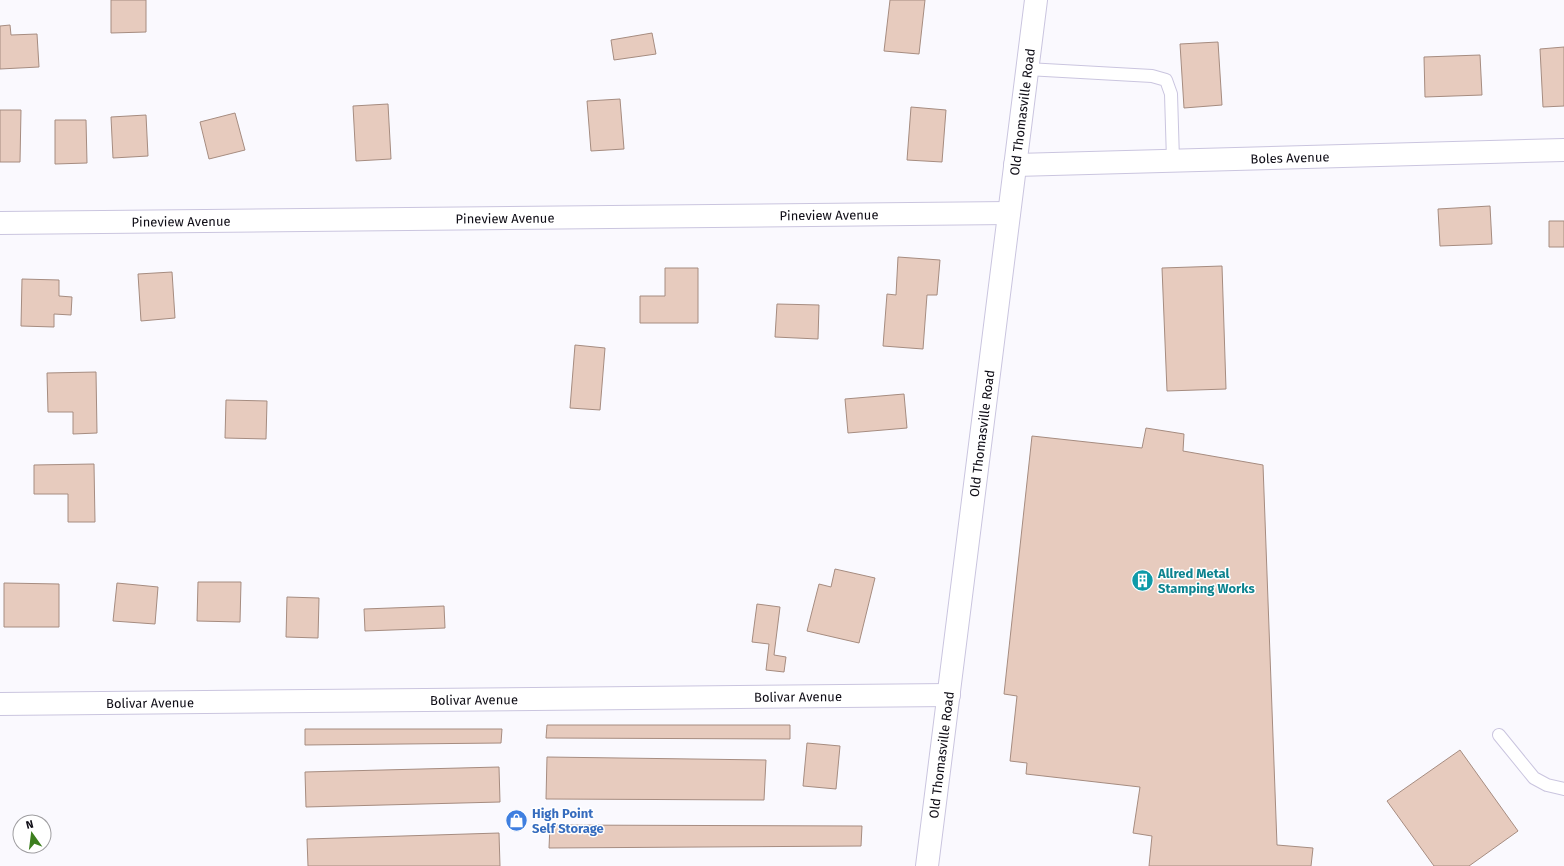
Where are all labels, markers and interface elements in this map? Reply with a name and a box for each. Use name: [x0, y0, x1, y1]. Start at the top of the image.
street label: Old Thomasville Road: [1007, 48, 1038, 176]
street label: Boles Avenue: [1250, 149, 1330, 167]
street label: Pineview Avenue: [779, 207, 879, 223]
street label: Pineview Avenue: [455, 211, 555, 226]
street label: Pineview Avenue: [131, 214, 231, 230]
street label: Old Thomasville Road: [967, 369, 997, 498]
place label: Allred Metal Stamping Works: [1157, 566, 1255, 596]
building icon: Allred Metal Stamping Works: [1129, 567, 1155, 593]
street label: Bolivar Avenue: [754, 689, 842, 705]
street label: Old Thomasville Road: [926, 690, 957, 819]
street label: Bolivar Avenue: [430, 692, 518, 708]
street label: Bolivar Avenue: [106, 695, 194, 711]
place label: High Point Self Storage: [532, 806, 604, 836]
shop icon: High Point Self Storage: [504, 807, 530, 833]
north arrow: [12, 814, 52, 854]
text: N: [25, 818, 35, 832]

